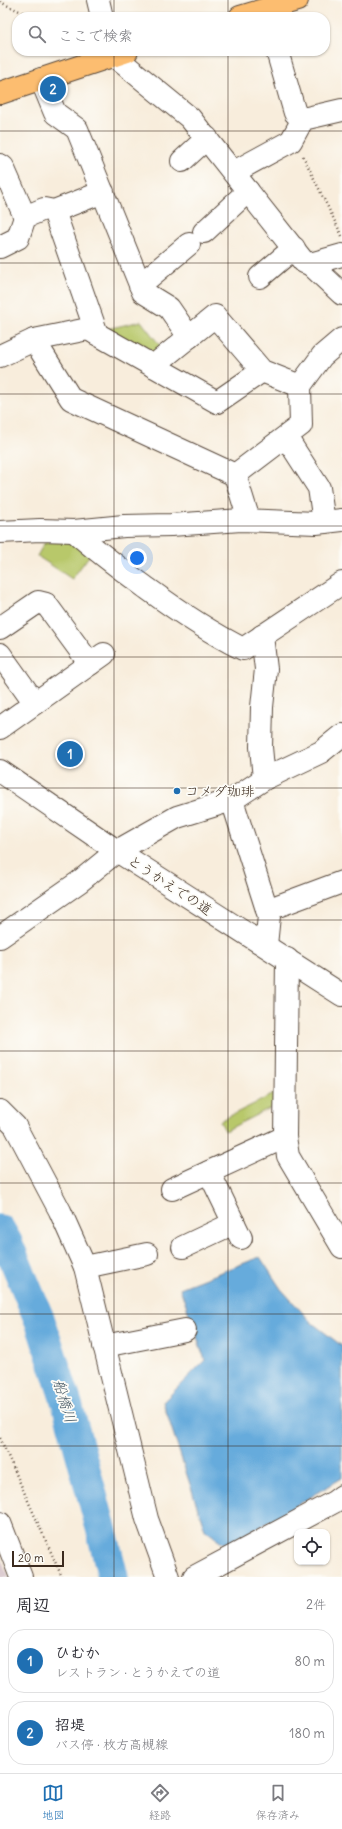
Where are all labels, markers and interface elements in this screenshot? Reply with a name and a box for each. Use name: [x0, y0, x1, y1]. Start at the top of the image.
search box: [12, 12, 330, 56]
icon: search: [26, 23, 48, 45]
text: ここで検索: [58, 26, 133, 45]
pin: 2: [40, 74, 66, 104]
your location: [127, 548, 147, 568]
pin: 1: [57, 739, 83, 769]
place label: コメダ珈琲: [185, 782, 255, 800]
marker: コメダ珈琲: [172, 786, 182, 796]
street label: とうかえでの道: [124, 851, 216, 919]
water label: 船橋川: [49, 1377, 81, 1425]
map controls: [294, 1529, 330, 1565]
button: locate: [294, 1529, 330, 1565]
scale bar: [12, 1549, 64, 1568]
text: 20 m: [18, 1551, 44, 1565]
text: 周辺: [16, 1594, 50, 1616]
text: 2件: [306, 1596, 326, 1613]
text: ひむか: [55, 1643, 100, 1662]
text: 1: [27, 1653, 33, 1670]
text: 80 m: [294, 1653, 325, 1670]
text: レストラン · とうかえでの道: [55, 1664, 220, 1681]
text: 招堤: [55, 1715, 85, 1734]
text: 2: [26, 1725, 34, 1742]
text: 180 m: [289, 1725, 325, 1742]
text: バス停 · 枚方高槻線: [55, 1736, 168, 1753]
tab: 地図: [42, 1782, 64, 1822]
tab: 経路: [149, 1782, 171, 1822]
tab: 保存済み: [256, 1782, 300, 1822]

